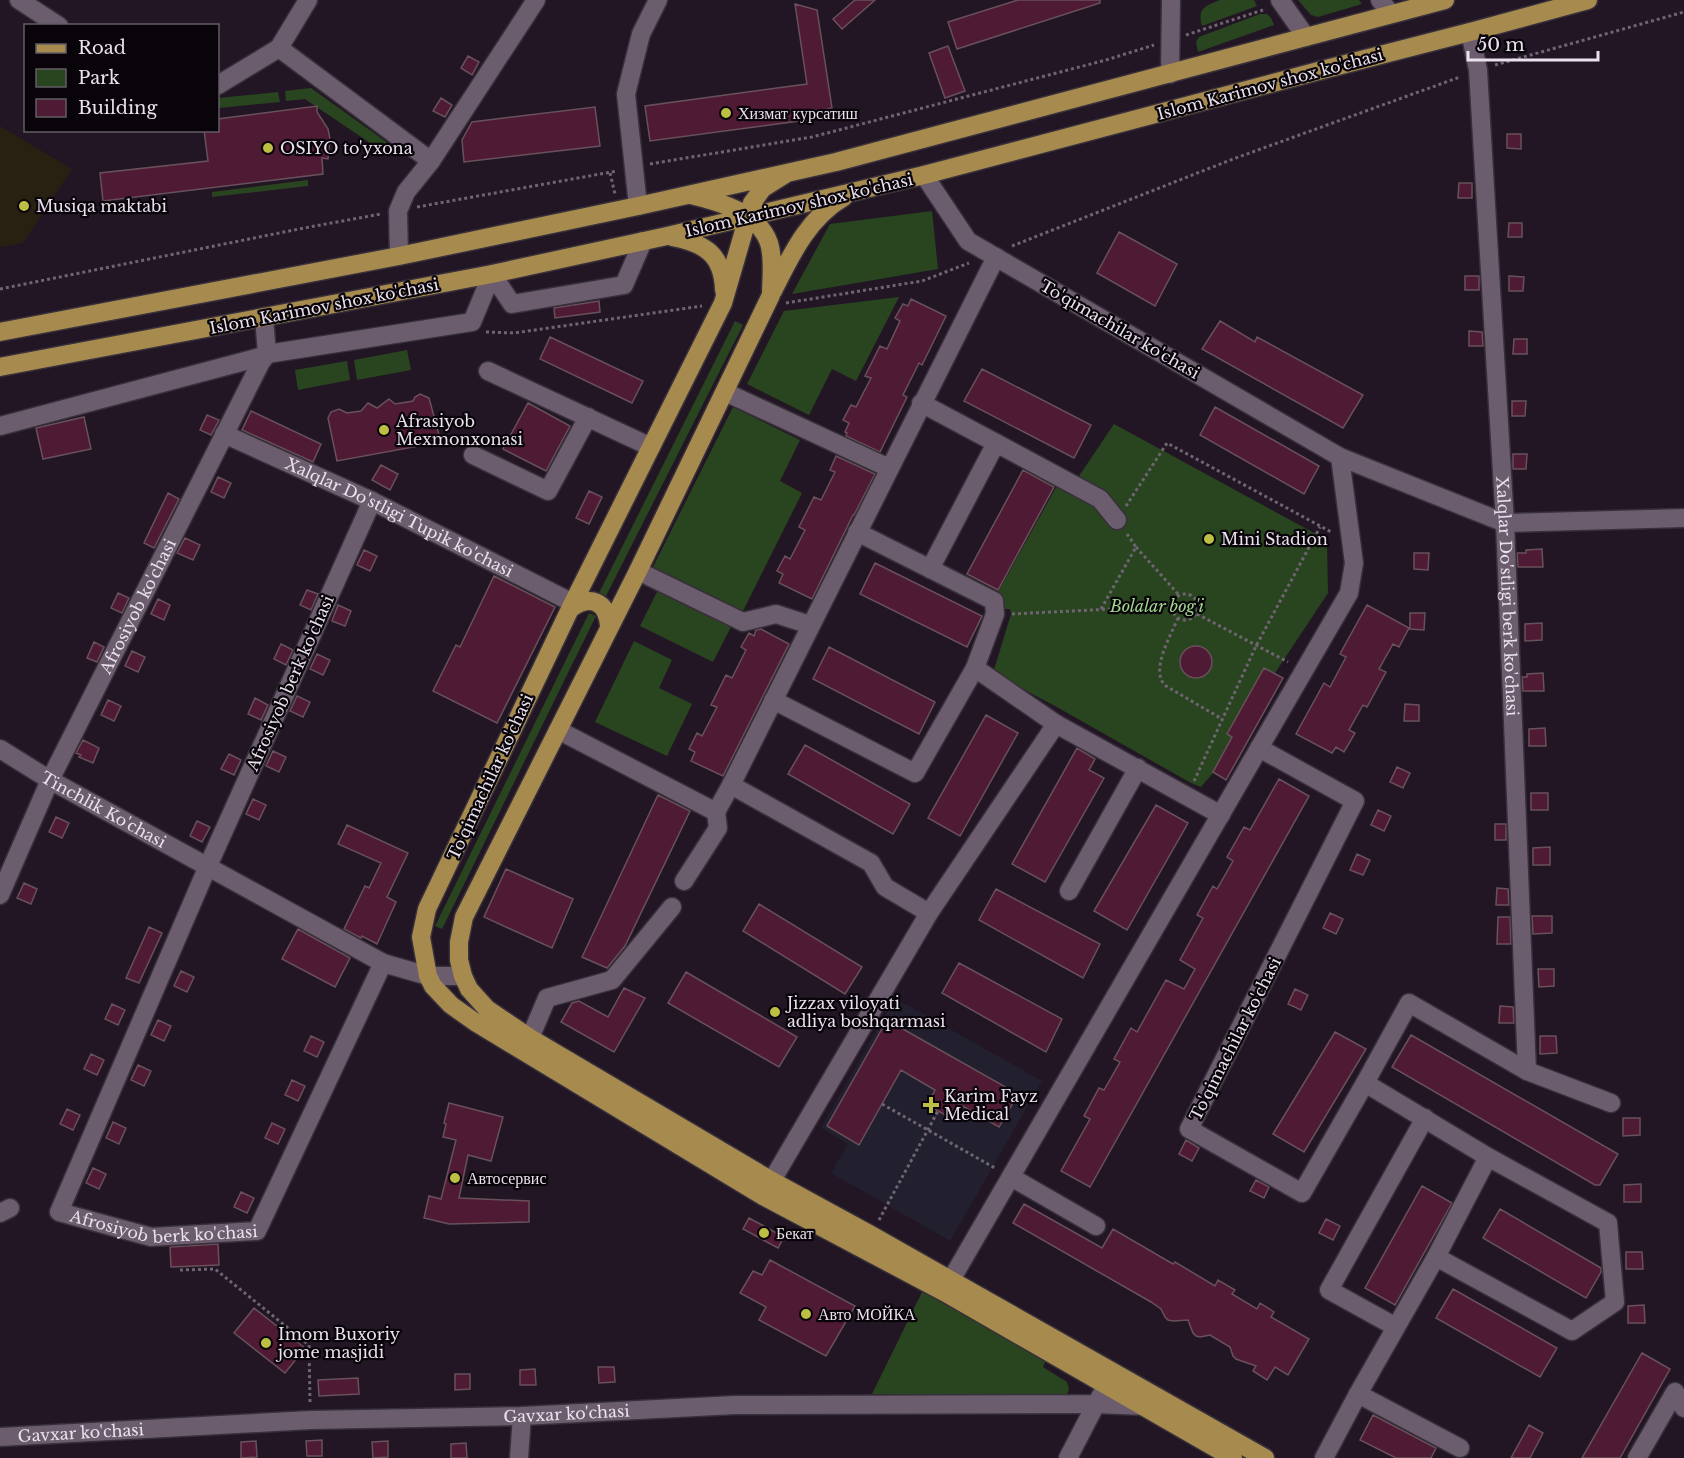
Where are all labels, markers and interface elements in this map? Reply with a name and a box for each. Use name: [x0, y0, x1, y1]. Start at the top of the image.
legend: [24, 24, 219, 132]
scale bar: [1468, 24, 1598, 62]
text: 50 m: [1477, 34, 1525, 56]
text: Road: [78, 37, 126, 59]
street label: Islom Karimov shox ko'chasi: [1155, 44, 1386, 124]
text: Park: [78, 67, 120, 89]
text: Building: [78, 97, 157, 119]
place label: Хизмат курсатиш: [738, 103, 859, 123]
marker: Хизмат курсатиш: [719, 106, 733, 120]
place label: OSIYO to'yxona: [280, 138, 413, 158]
marker: OSIYO to'yxona: [261, 141, 275, 155]
street label: Islom Karimov shox ko'chasi: [683, 169, 915, 241]
place label: Musiqa maktabi: [36, 196, 168, 216]
marker: Musiqa maktabi: [17, 199, 31, 213]
street label: Islom Karimov shox ko'chasi: [208, 274, 441, 338]
street label: To'qimachilar ko'chasi: [1037, 275, 1204, 383]
place label: Afrasiyob Mexmonxonasi: [395, 411, 524, 449]
marker: Afrasiyob Mexmonxonasi: [377, 423, 391, 437]
street label: Xalqlar Do'stligi Tupik ko'chasi: [282, 453, 517, 581]
street label: Xalqlar Do'stligi berk ko'chasi: [1492, 476, 1523, 717]
place label: Mini Stadion: [1221, 529, 1328, 549]
marker: Mini Stadion: [1202, 532, 1216, 546]
street label: Afrosiyob ko'chasi: [95, 535, 180, 678]
street label: Afrosiyob berk ko'chasi: [242, 592, 338, 775]
park label: Bolalar bog'i: [1109, 596, 1204, 616]
street label: To'qimachilar ko'chasi: [443, 690, 537, 863]
street label: Tinchlik Ko'chasi: [37, 767, 170, 852]
street label: To'qimachilar ko'chasi: [1185, 953, 1285, 1124]
place label: Jizzax viloyati adliya boshqarmasi: [785, 993, 946, 1031]
marker: Jizzax viloyati adliya boshqarmasi: [768, 1005, 782, 1019]
place label: Karim Fayz Medical: [944, 1086, 1038, 1124]
marker: Karim Fayz Medical: [922, 1096, 940, 1114]
place label: Автосервис: [467, 1168, 547, 1188]
marker: Автосервис: [448, 1171, 462, 1185]
street label: Afrosiyob berk ko'chasi: [67, 1205, 259, 1247]
place label: Бекат: [776, 1223, 814, 1243]
marker: Бекат: [757, 1226, 771, 1240]
place label: Авто МОЙКА: [818, 1304, 916, 1324]
marker: Авто МОЙКА: [799, 1307, 813, 1321]
place label: Imom Buxoriy jome masjidi: [275, 1324, 401, 1362]
marker: Imom Buxoriy jome masjidi: [259, 1336, 273, 1350]
street label: Gavxar ko'chasi: [503, 1400, 631, 1426]
street label: Gavxar ko'chasi: [17, 1419, 145, 1446]

